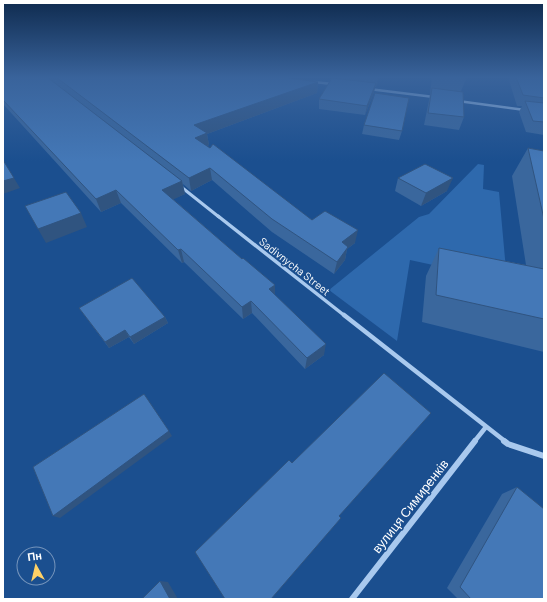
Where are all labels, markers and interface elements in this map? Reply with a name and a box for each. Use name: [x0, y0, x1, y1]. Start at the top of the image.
street label: Sadivnycha Street: [257, 234, 333, 298]
street label: вулиця Симиренків: [368, 456, 452, 556]
north arrow: [16, 546, 56, 586]
text: Пн: [26, 548, 43, 563]

